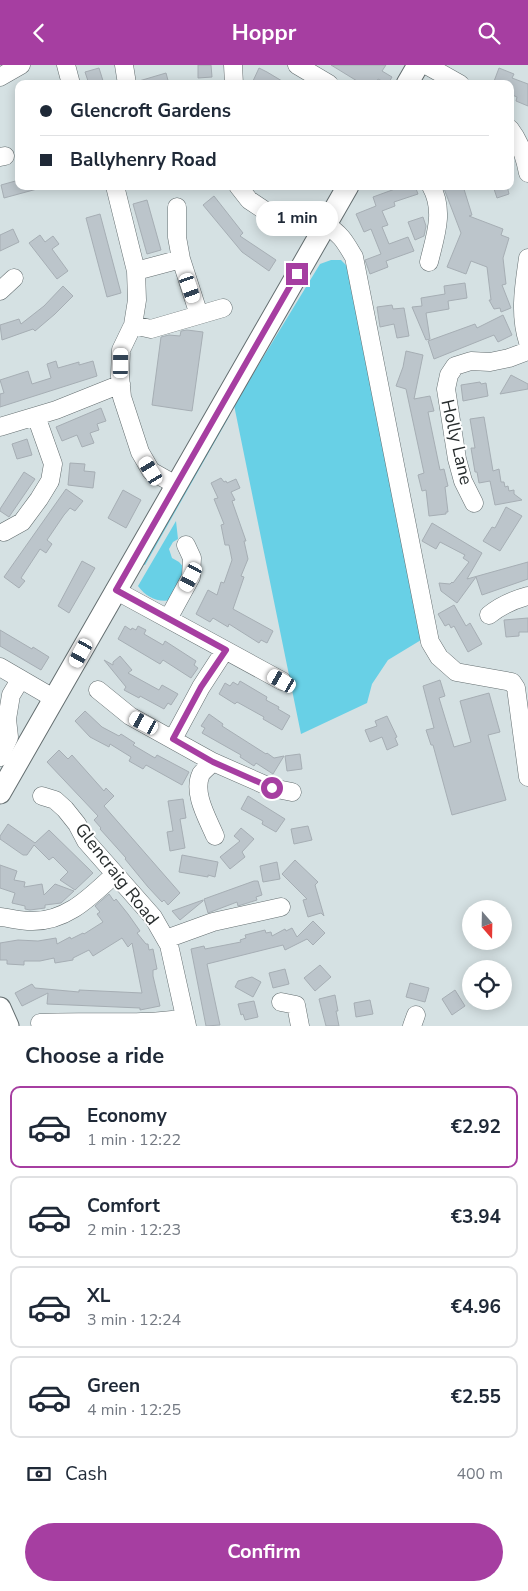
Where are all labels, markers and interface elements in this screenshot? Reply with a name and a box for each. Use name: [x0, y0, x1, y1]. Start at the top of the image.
text: Hoppr: [232, 18, 296, 48]
icon: back: [25, 19, 53, 47]
icon: search: [475, 19, 503, 47]
text: Glencroft Gardens: [70, 98, 231, 124]
text: Ballyhenry Road: [70, 147, 217, 173]
callout: 1 min: [256, 201, 338, 237]
text: 1 min: [276, 207, 318, 229]
route end: [286, 263, 308, 285]
car: [178, 271, 201, 305]
car: [113, 348, 128, 378]
street label: Holly Lane: [436, 397, 478, 487]
car: [136, 454, 165, 488]
car: [177, 560, 204, 594]
car: [67, 636, 94, 670]
car: [265, 667, 298, 695]
car: [127, 709, 160, 737]
route start: [261, 777, 283, 799]
street label: Glencraig Road: [70, 818, 164, 930]
north arrow: [462, 900, 512, 950]
map controls: [462, 900, 512, 1010]
button: locate: [462, 960, 512, 1010]
text: Choose a ride: [25, 1041, 164, 1071]
text: Economy: [87, 1103, 167, 1129]
icon: car: [27, 1105, 72, 1150]
text: €2.92: [451, 1114, 501, 1140]
text: 1 min · 12:22: [87, 1129, 181, 1151]
text: Comfort: [87, 1193, 160, 1219]
icon: car: [27, 1195, 72, 1240]
text: €3.94: [451, 1204, 501, 1230]
text: 2 min · 12:23: [87, 1219, 181, 1241]
text: XL: [87, 1283, 110, 1309]
icon: car: [27, 1285, 72, 1330]
text: €4.96: [451, 1294, 501, 1320]
text: 3 min · 12:24: [87, 1309, 181, 1331]
text: Green: [87, 1373, 140, 1399]
icon: car: [27, 1375, 72, 1420]
text: €2.55: [451, 1384, 501, 1410]
text: 4 min · 12:25: [87, 1399, 181, 1421]
icon: cash: [25, 1460, 53, 1488]
text: Cash: [65, 1461, 107, 1487]
text: 400 m: [456, 1463, 503, 1485]
button: Confirm: [25, 1523, 503, 1581]

